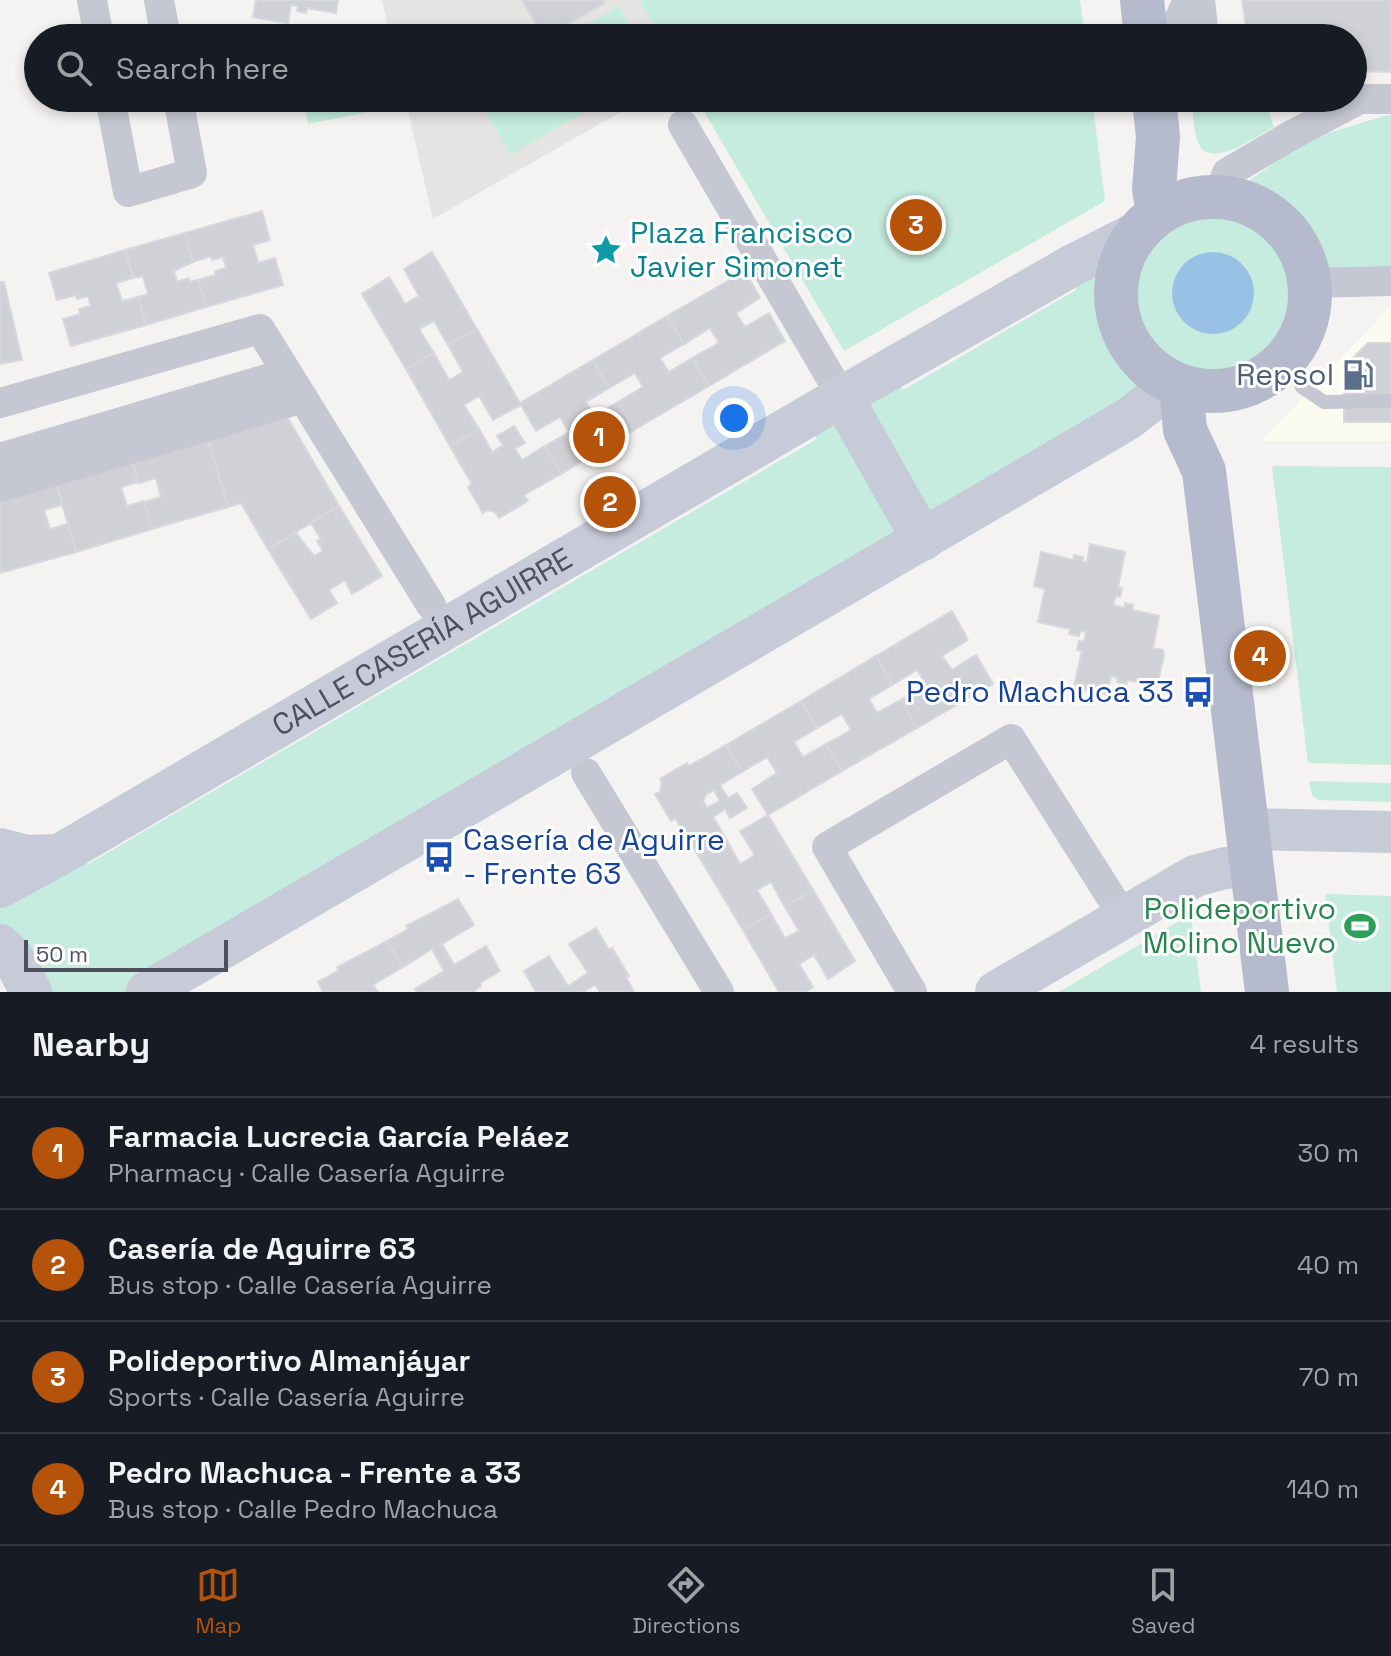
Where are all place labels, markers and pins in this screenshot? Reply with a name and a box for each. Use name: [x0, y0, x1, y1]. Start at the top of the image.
pin: 3: [890, 195, 942, 255]
place label: Plaza Francisco Javier Simonet: [630, 213, 853, 286]
place icon: Plaza Francisco Javier Simonet: [589, 233, 623, 267]
place label: Repsol: [1236, 355, 1334, 394]
fuel station icon: Repsol: [1341, 358, 1375, 392]
pin: 1: [573, 407, 625, 467]
pin: 2: [584, 472, 636, 532]
pin: 4: [1234, 626, 1286, 686]
place label: Pedro Machuca 33: [906, 672, 1174, 711]
bus stop icon: Pedro Machuca 33: [1181, 675, 1215, 709]
place label: Casería de Aguirre - Frente 63: [463, 820, 725, 893]
bus stop icon: Casería de Aguirre - Frente 63: [422, 840, 456, 874]
place label: Polideportivo Molino Nuevo: [1143, 889, 1336, 962]
sports icon: Polideportivo Molino Nuevo: [1343, 909, 1377, 943]

